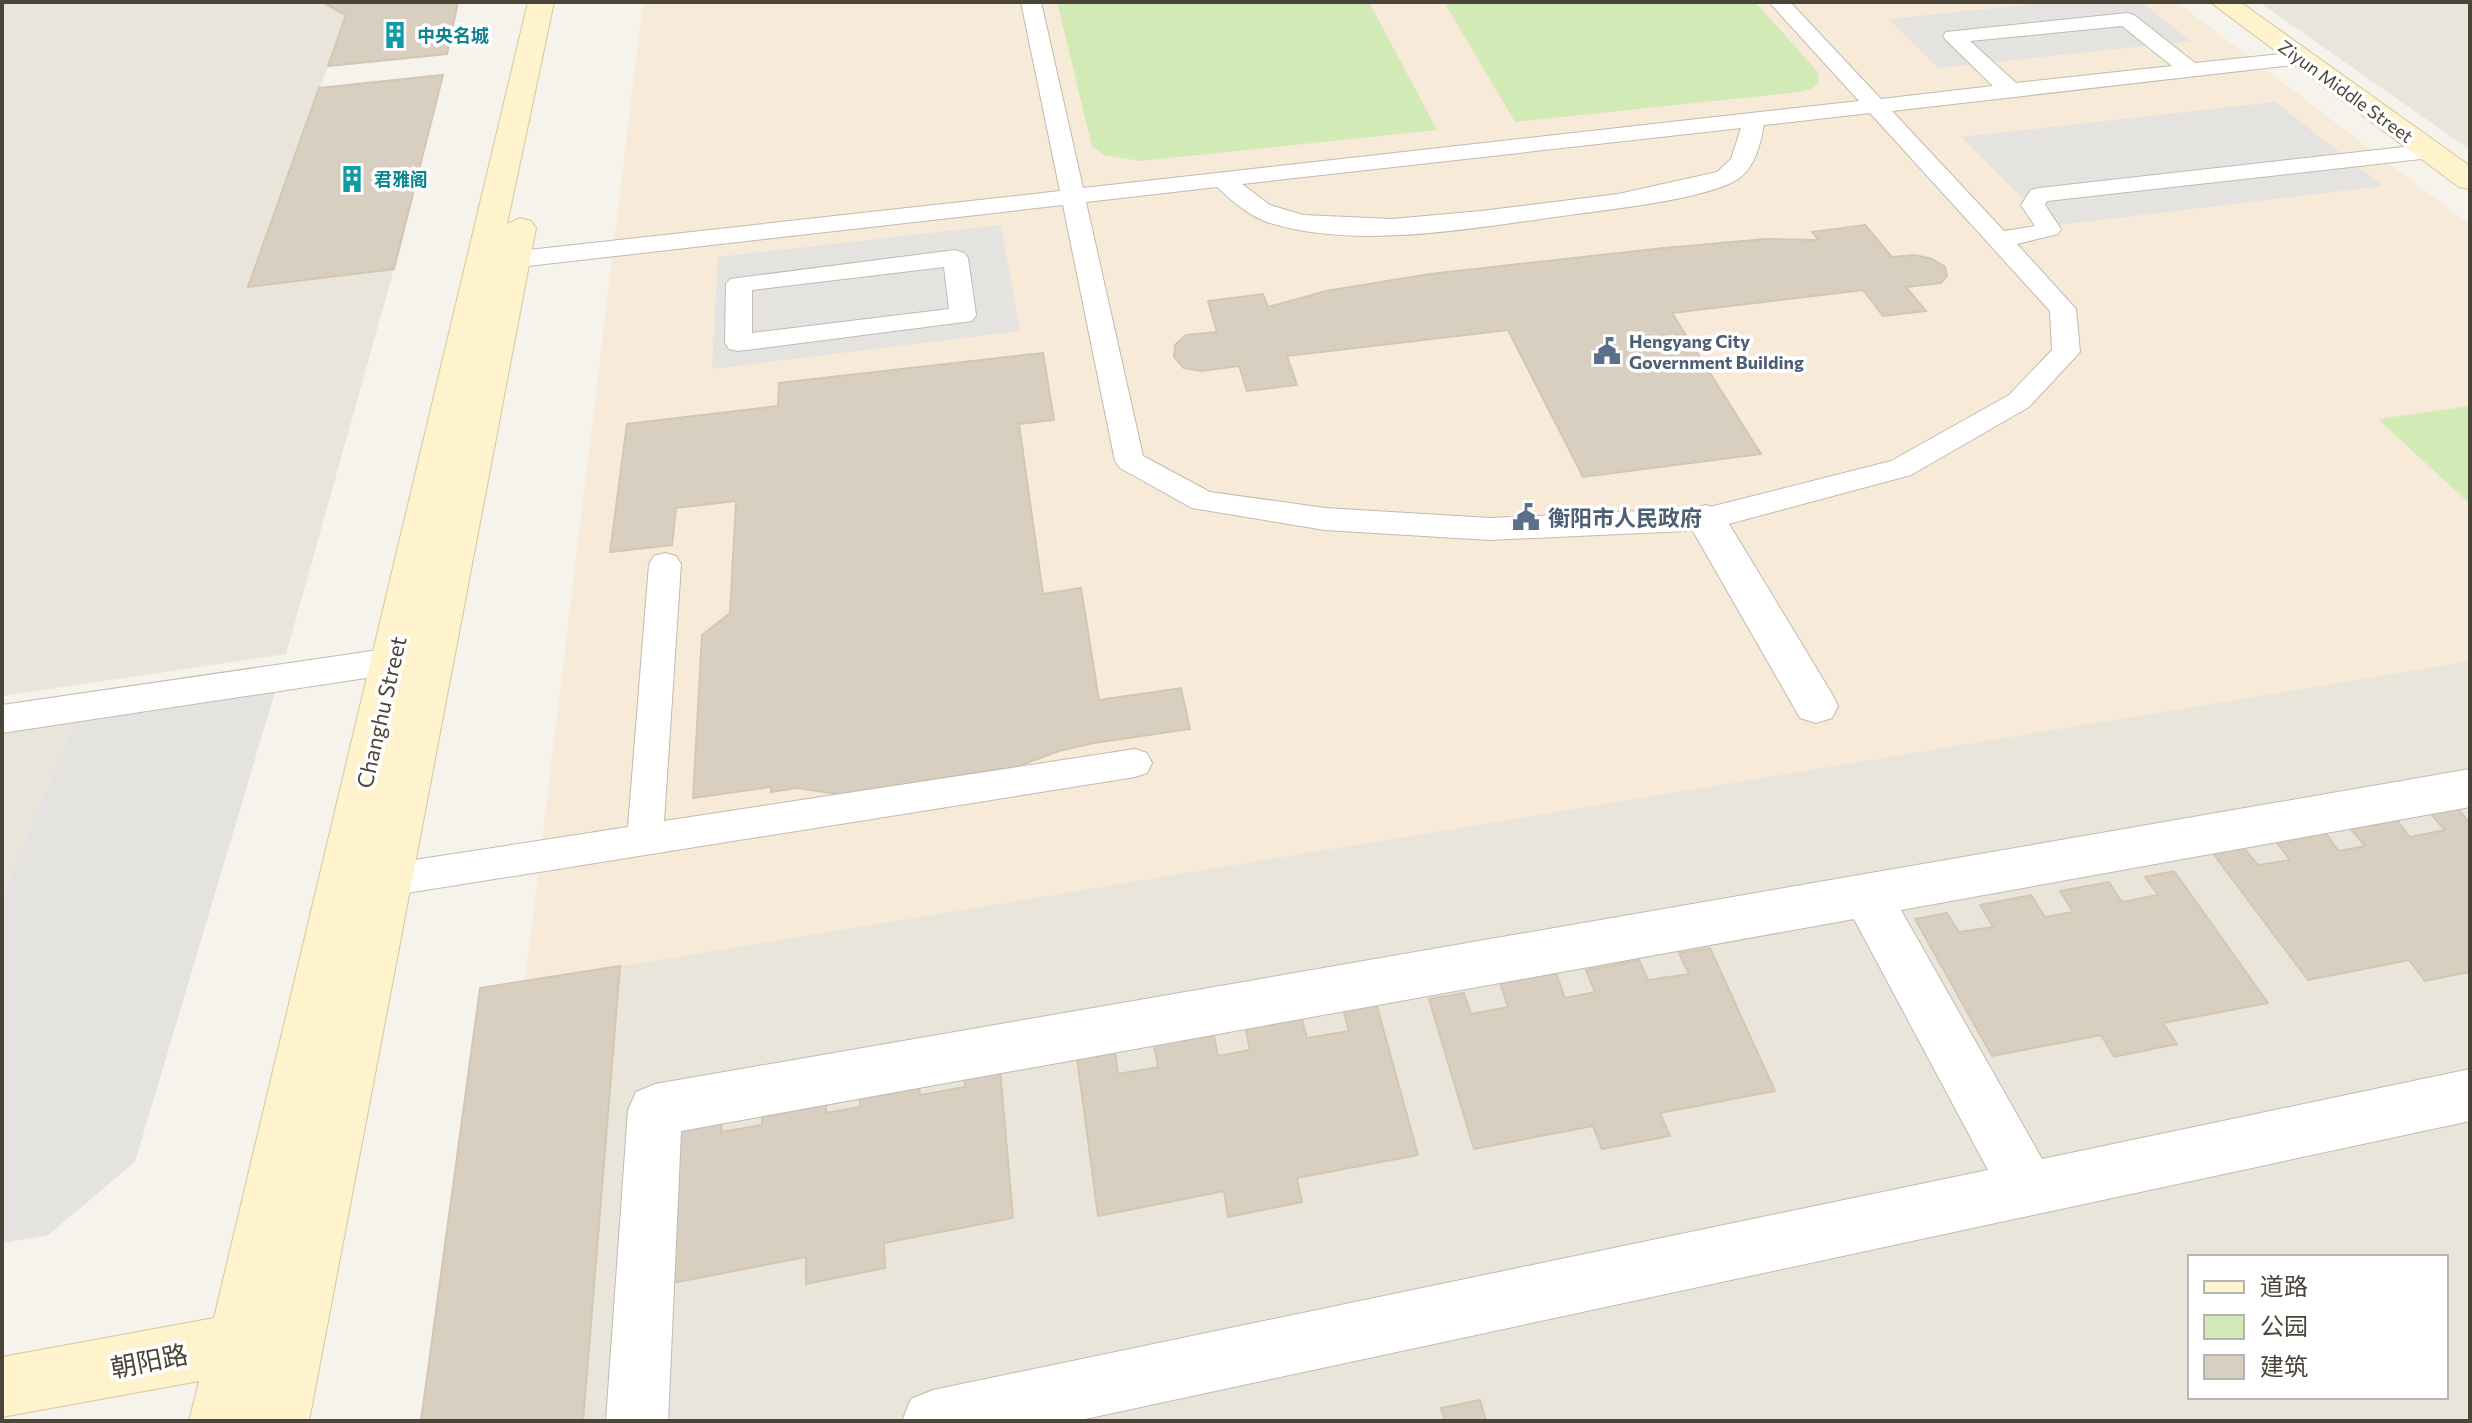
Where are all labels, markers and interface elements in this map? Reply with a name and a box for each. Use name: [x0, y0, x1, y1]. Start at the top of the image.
building icon: 中央名城: [380, 20, 410, 50]
place label: 中央名城: [417, 24, 489, 46]
street label: Ziyun Middle Street: [2274, 35, 2418, 147]
building icon: 君雅阁: [337, 164, 367, 194]
place label: 君雅阁: [374, 168, 428, 190]
place label: Hengyang City Government Building: [1629, 330, 1804, 373]
public building icon: Hengyang City Government Building: [1592, 336, 1622, 366]
public building icon: 衡阳市人民政府: [1511, 502, 1541, 532]
place label: 衡阳市人民政府: [1548, 504, 1702, 531]
street label: Changhu Street: [350, 633, 412, 791]
legend: [2188, 1255, 2448, 1399]
text: 道路: [2260, 1271, 2308, 1300]
text: 公园: [2260, 1311, 2308, 1340]
street label: 朝阳路: [108, 1337, 190, 1383]
text: 建筑: [2260, 1351, 2308, 1380]

